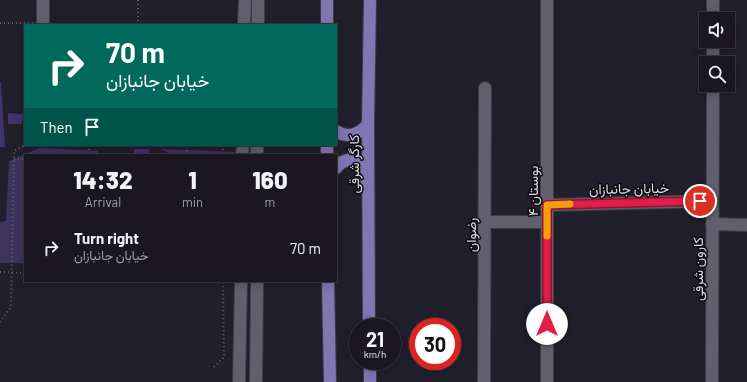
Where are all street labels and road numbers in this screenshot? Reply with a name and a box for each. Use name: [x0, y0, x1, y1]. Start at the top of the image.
street label: کارگر شرقی: [345, 135, 363, 193]
street label: بوستان ۴: [524, 166, 542, 216]
street label: خیابان جانبازان: [589, 179, 669, 198]
street label: رضوان: [462, 218, 480, 252]
street label: کارون شرقی: [689, 237, 707, 301]

